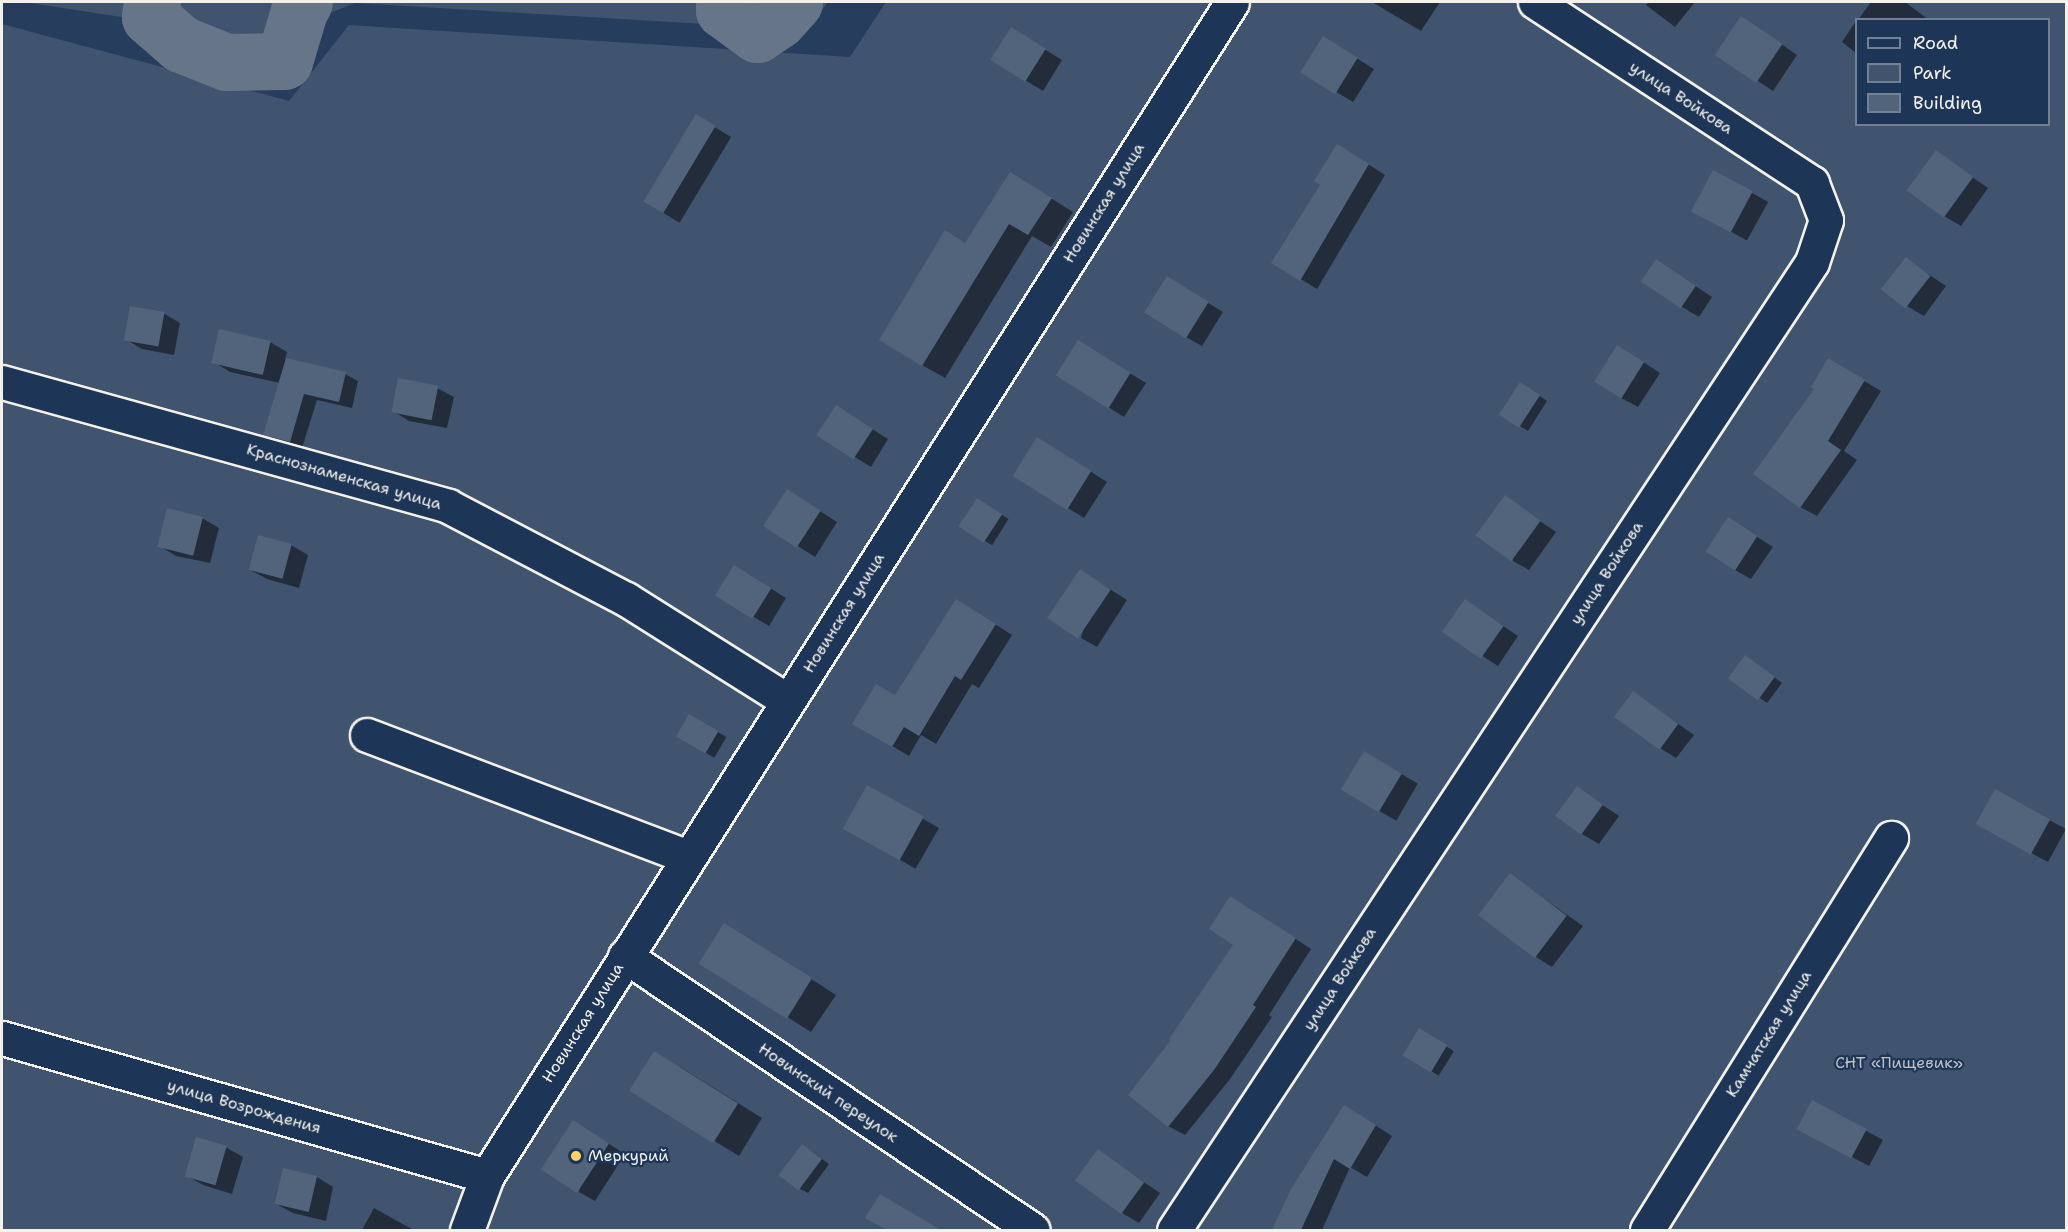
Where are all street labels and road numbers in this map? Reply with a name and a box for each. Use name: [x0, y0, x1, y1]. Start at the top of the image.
street label: улица Войкова: [1626, 57, 1736, 139]
street label: Новинская улица: [1059, 139, 1149, 267]
street label: Краснознаменская улица: [244, 440, 444, 514]
street label: улица Войкова: [1566, 518, 1648, 628]
street label: Новинская улица: [799, 549, 889, 677]
street label: улица Войкова: [1299, 924, 1381, 1034]
street label: Новинская улица: [538, 959, 628, 1087]
street label: Камчатская улица: [1722, 967, 1816, 1101]
street label: Новинский переулок: [755, 1039, 901, 1147]
street label: улица Возрождения: [165, 1076, 323, 1138]

